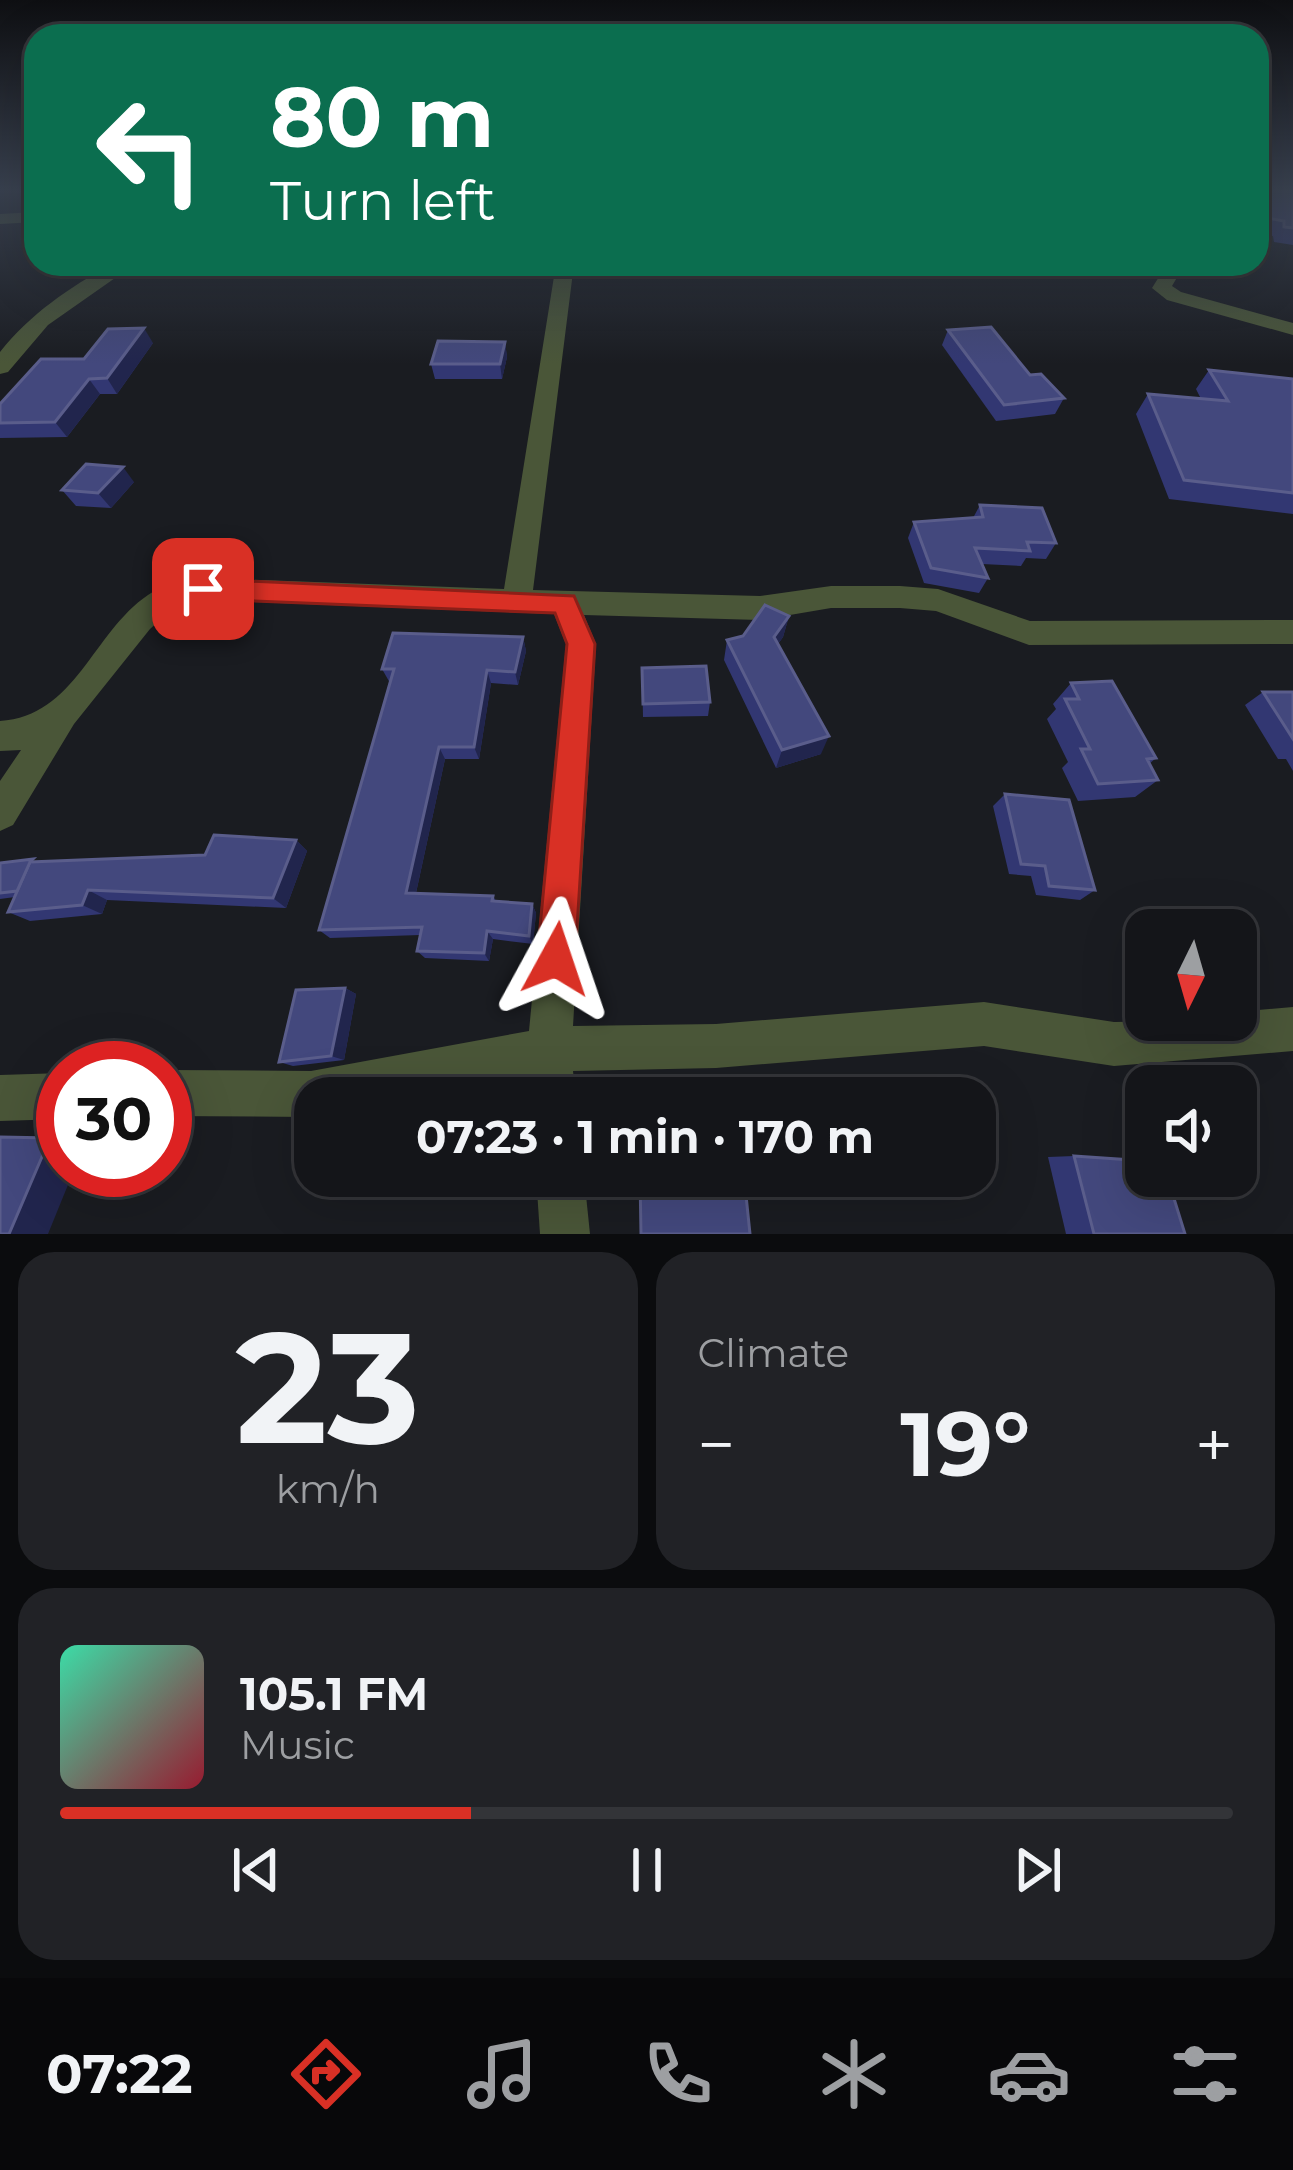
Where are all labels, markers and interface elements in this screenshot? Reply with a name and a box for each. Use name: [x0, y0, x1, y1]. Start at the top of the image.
text: 80 m: [270, 66, 494, 168]
icon: left: [72, 72, 228, 228]
text: Turn left: [270, 168, 496, 234]
pin: [152, 538, 254, 640]
icon: arrive: [170, 556, 236, 622]
position arrow: [493, 896, 619, 1022]
north arrow: [1125, 909, 1257, 1041]
map controls: [1125, 909, 1257, 1197]
speed limit sign: 30: [36, 1041, 192, 1197]
button: sound: [1125, 1065, 1257, 1197]
text: 07:23 · 1 min · 170 m: [416, 1109, 874, 1164]
text: 23: [236, 1292, 420, 1482]
text: Climate: [698, 1329, 849, 1377]
text: 19°: [900, 1389, 1030, 1499]
text: −: [698, 1404, 735, 1485]
text: +: [1195, 1404, 1233, 1485]
text: km/h: [276, 1465, 380, 1513]
text: 105.1 FM: [240, 1666, 428, 1721]
text: Music: [240, 1721, 355, 1769]
icon: previous: [223, 1837, 289, 1903]
icon: pause: [614, 1837, 680, 1903]
icon: next: [1005, 1837, 1071, 1903]
icon: directions: [284, 2032, 368, 2116]
icon: music: [460, 2032, 544, 2116]
icon: phone: [636, 2032, 720, 2116]
icon: climate: [812, 2032, 896, 2116]
icon: car: [987, 2032, 1071, 2116]
icon: filters: [1163, 2032, 1247, 2116]
text: 07:22: [46, 2041, 193, 2107]

